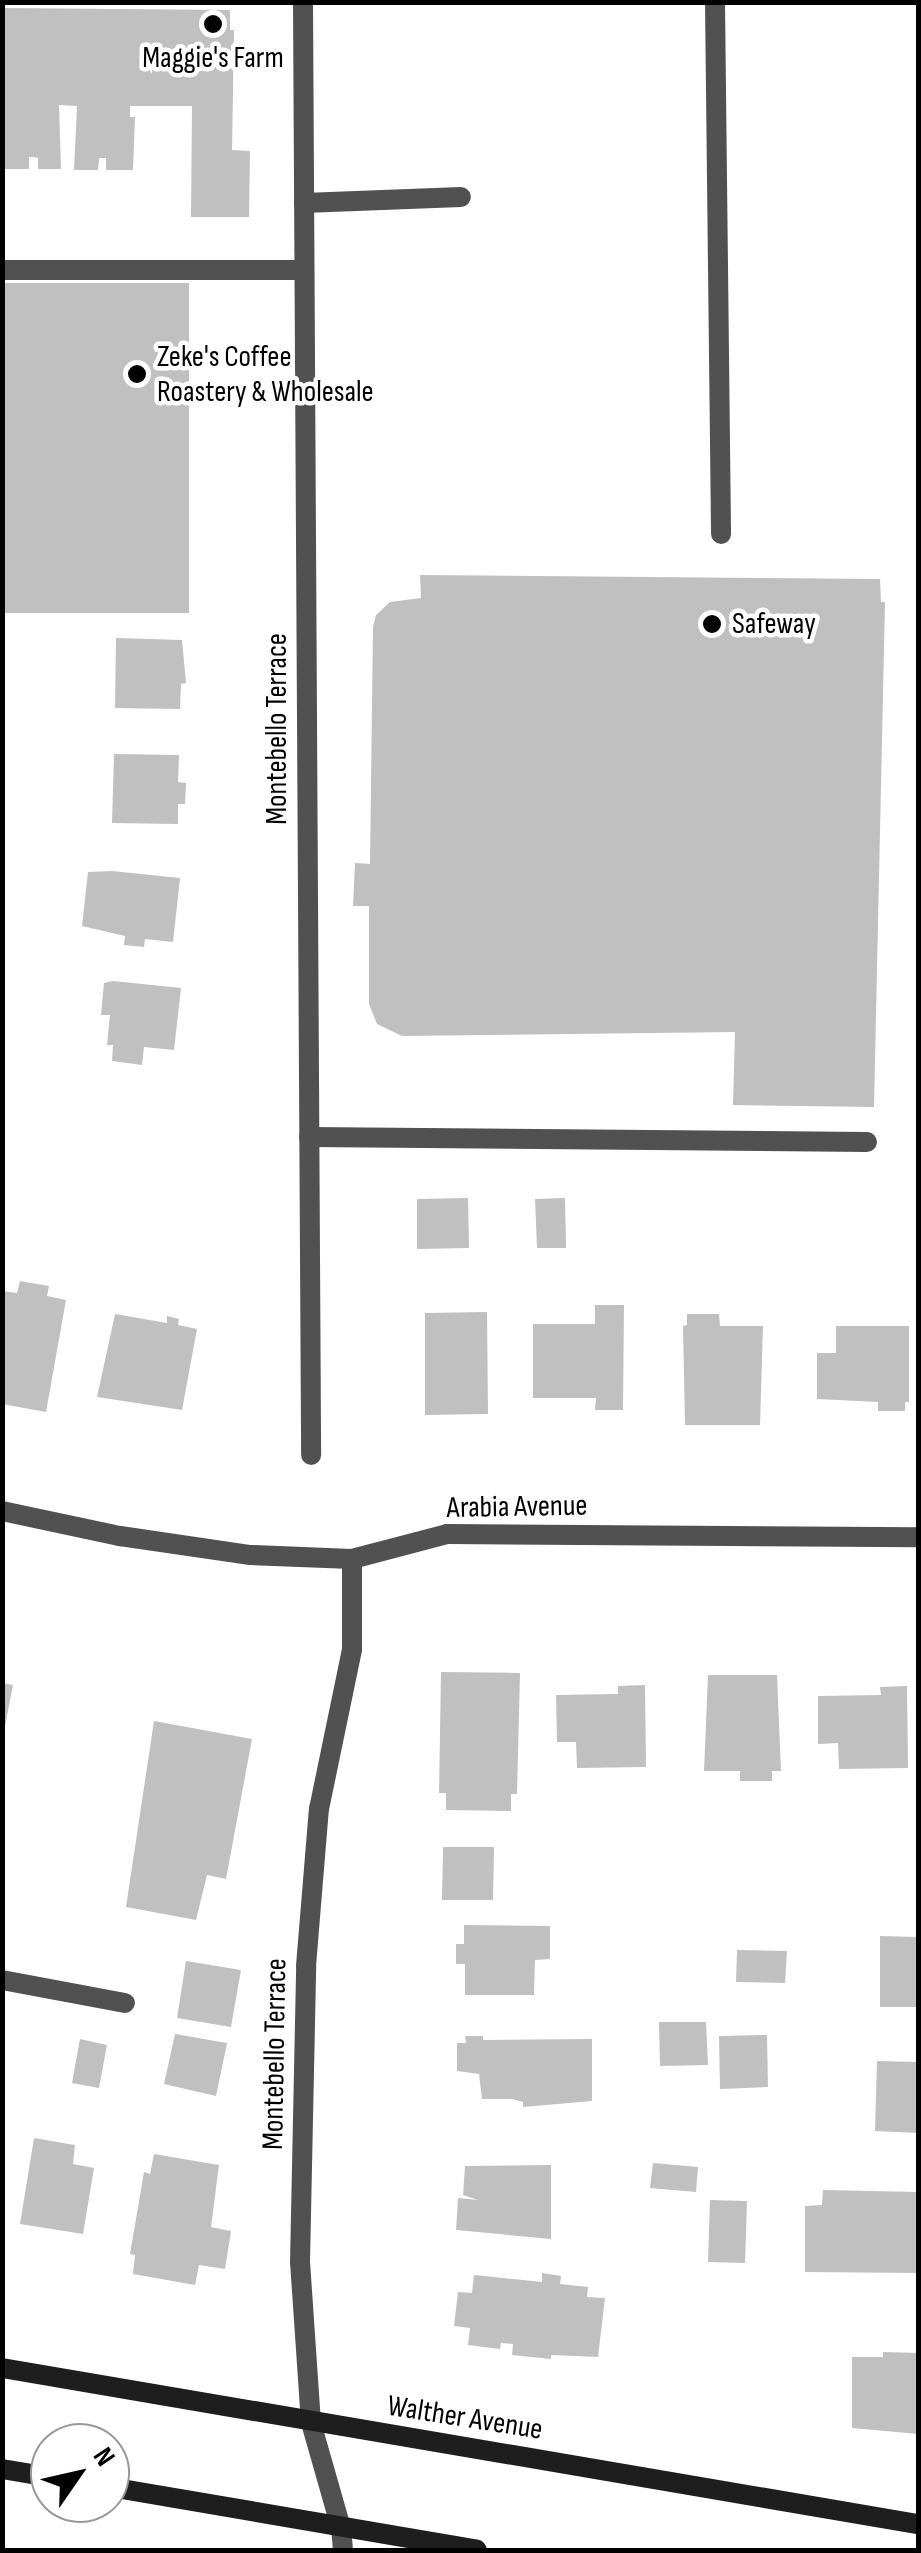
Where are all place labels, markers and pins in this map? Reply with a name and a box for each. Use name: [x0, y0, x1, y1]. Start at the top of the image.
marker: Maggie's Farm: [202, 13, 224, 35]
place label: Maggie's Farm: [142, 40, 284, 76]
place label: Zeke's Coffee Roastery & Wholesale: [157, 339, 374, 410]
marker: Zeke's Coffee Roastery & Wholesale: [126, 363, 148, 385]
place label: Safeway: [732, 606, 816, 642]
marker: Safeway: [701, 613, 723, 635]

